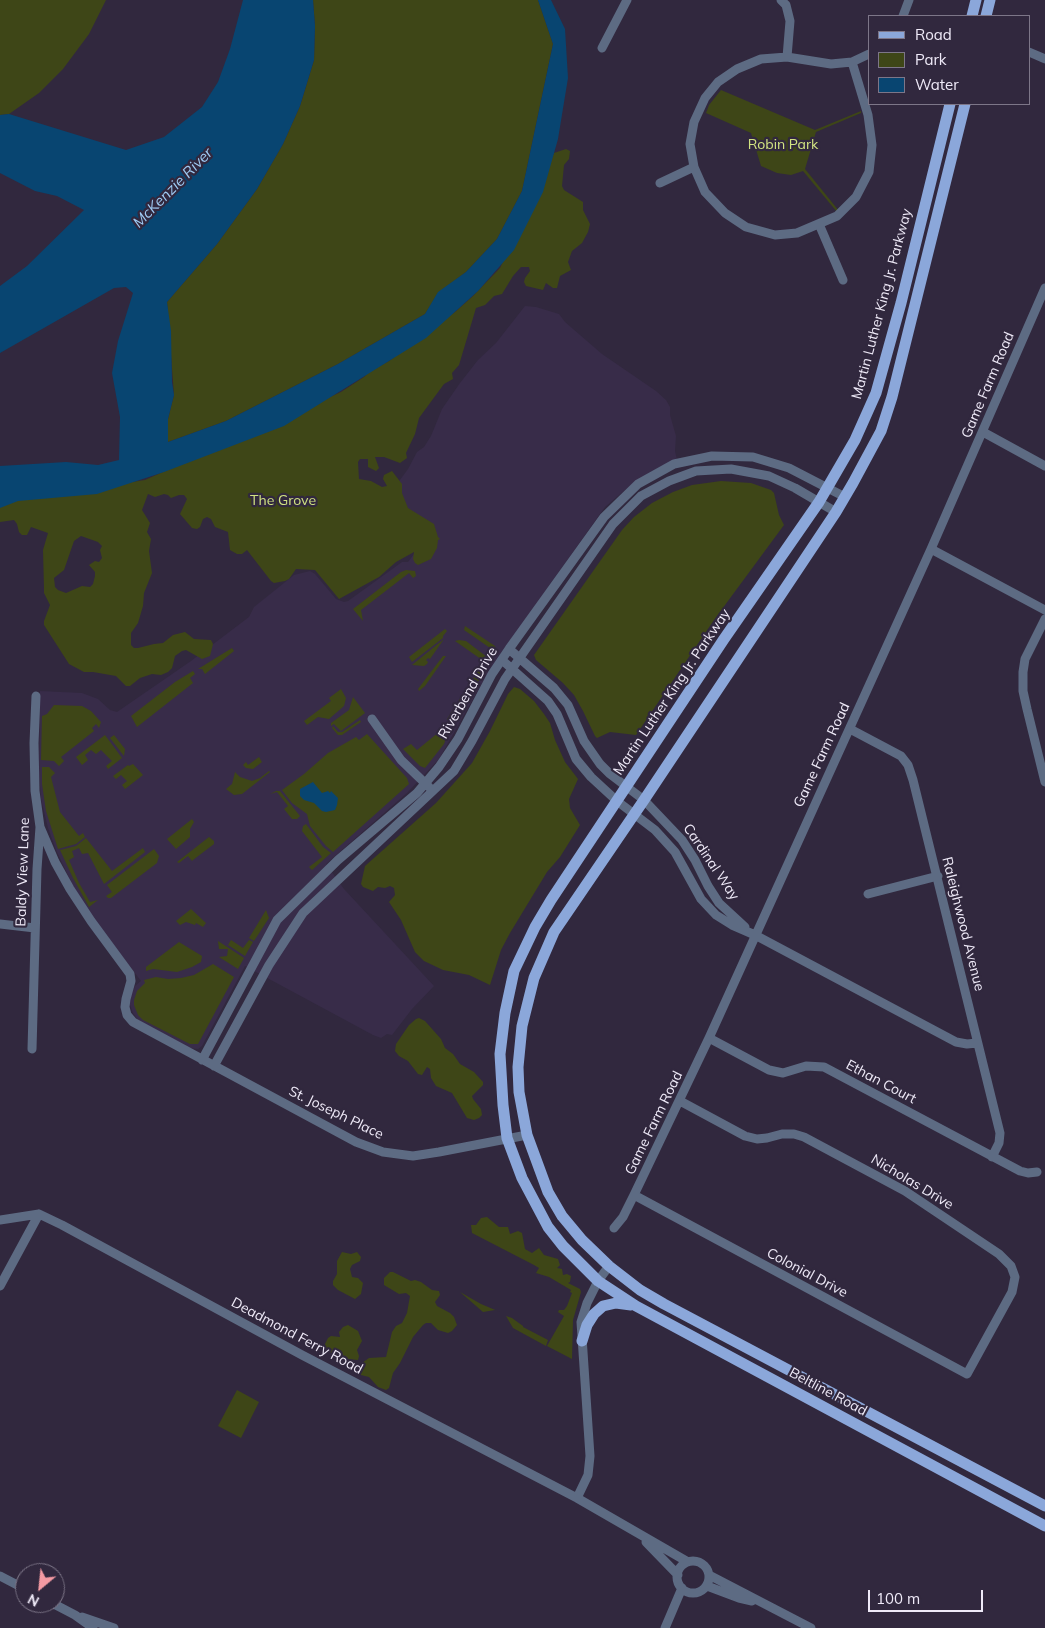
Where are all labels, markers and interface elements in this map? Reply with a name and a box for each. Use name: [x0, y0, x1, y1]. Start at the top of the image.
legend: [868, 15, 1030, 105]
text: Road: [915, 25, 952, 44]
text: Park: [915, 50, 947, 69]
text: Water: [915, 75, 959, 94]
park label: Robin Park: [748, 137, 818, 153]
water label: McKenzie River: [129, 144, 217, 232]
street label: Martin Luther King Jr. Parkway: [848, 207, 916, 401]
street label: Game Farm Road: [958, 329, 1018, 441]
park label: The Grove: [250, 493, 316, 509]
street label: Martin Luther King Jr. Parkway: [610, 606, 734, 778]
street label: Riverbend Drive: [435, 644, 501, 742]
street label: Game Farm Road: [790, 700, 854, 810]
street label: Baldy View Lane: [13, 817, 33, 927]
street label: Cardinal Way: [679, 821, 743, 903]
street label: Raleighwood Avenue: [938, 855, 988, 993]
street label: Ethan Court: [843, 1057, 919, 1107]
street label: Game Farm Road: [622, 1068, 686, 1178]
street label: St. Joseph Place: [286, 1083, 386, 1143]
street label: Nicholas Drive: [868, 1151, 956, 1213]
street label: Colonial Drive: [764, 1245, 850, 1301]
street label: Deadmond Ferry Road: [228, 1294, 366, 1378]
street label: Beltline Road: [786, 1364, 870, 1420]
north arrow: [15, 1563, 65, 1613]
scale bar: [870, 1580, 985, 1612]
text: 100 m: [876, 1589, 920, 1608]
text: N: [25, 1590, 42, 1611]

